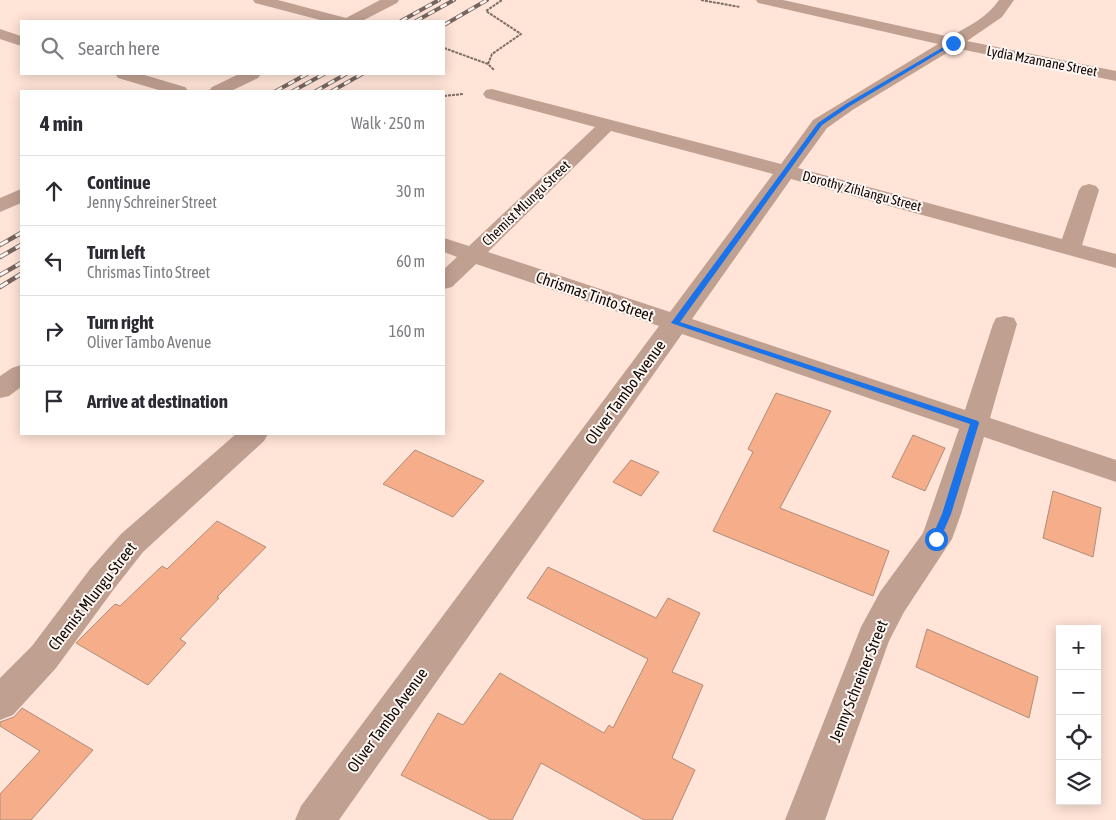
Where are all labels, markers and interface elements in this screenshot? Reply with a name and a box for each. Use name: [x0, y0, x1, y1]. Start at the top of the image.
search box: [20, 20, 445, 75]
route end: [942, 32, 965, 55]
icon: search: [38, 34, 66, 62]
text: Search here: [78, 37, 160, 59]
street label: Lydia Mzamane Street: [985, 42, 1099, 80]
text: 4 min: [40, 111, 83, 135]
text: Walk · 250 m: [351, 114, 425, 132]
street label: Chemist Mlungu Street: [479, 157, 573, 249]
street label: Dorothy Zihlangu Street: [801, 167, 923, 215]
text: Continue: [87, 171, 151, 193]
icon: ahead: [40, 177, 68, 205]
text: 30 m: [396, 182, 425, 200]
text: Jenny Schreiner Street: [87, 193, 217, 211]
text: Turn left: [87, 241, 145, 263]
icon: left: [40, 247, 68, 275]
text: 60 m: [396, 252, 425, 270]
text: Chrismas Tinto Street: [87, 263, 210, 281]
street label: Chrismas Tinto Street: [534, 267, 657, 325]
text: Turn right: [87, 311, 154, 333]
icon: right: [40, 317, 68, 345]
text: 160 m: [389, 322, 425, 340]
text: Oliver Tambo Avenue: [87, 333, 211, 351]
street label: Oliver Tambo Avenue: [581, 336, 669, 448]
icon: arrive: [40, 387, 68, 415]
text: Arrive at destination: [87, 390, 228, 412]
route start: [925, 528, 948, 551]
street label: Chemist Mlungu Street: [44, 538, 141, 654]
street label: Jenny Schreiner Street: [825, 617, 892, 745]
map controls: [1056, 625, 1101, 805]
button: +: [1056, 625, 1101, 670]
street label: Oliver Tambo Avenue: [343, 664, 431, 776]
button: −: [1056, 670, 1101, 715]
button: locate: [1056, 715, 1101, 760]
button: layers: [1056, 760, 1101, 805]

